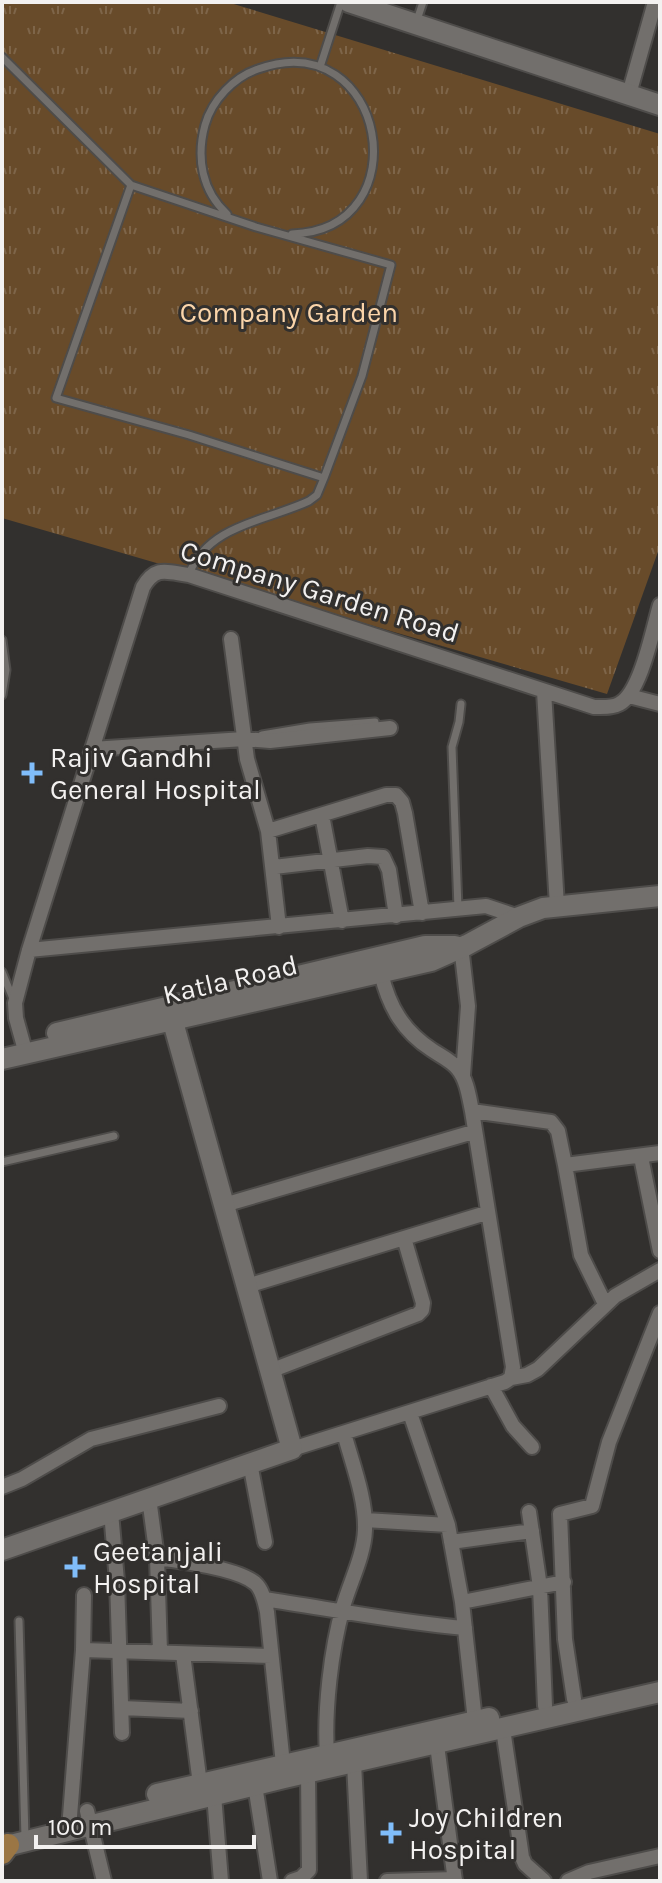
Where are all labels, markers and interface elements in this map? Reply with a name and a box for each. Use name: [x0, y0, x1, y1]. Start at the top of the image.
park label: Company Garden: [180, 296, 398, 329]
street label: Company Garden Road: [177, 533, 463, 650]
place label: Rajiv Gandhi General Hospital: [50, 741, 261, 806]
marker: Rajiv Gandhi General Hospital: [21, 762, 43, 784]
street label: Katla Road: [160, 948, 301, 1011]
place label: Geetanjali Hospital: [93, 1535, 223, 1600]
marker: Geetanjali Hospital: [64, 1556, 86, 1578]
scale bar: [36, 1799, 254, 1849]
place label: Joy Children Hospital: [409, 1801, 564, 1866]
text: 100 m: [48, 1813, 113, 1841]
marker: Joy Children Hospital: [380, 1822, 402, 1844]

